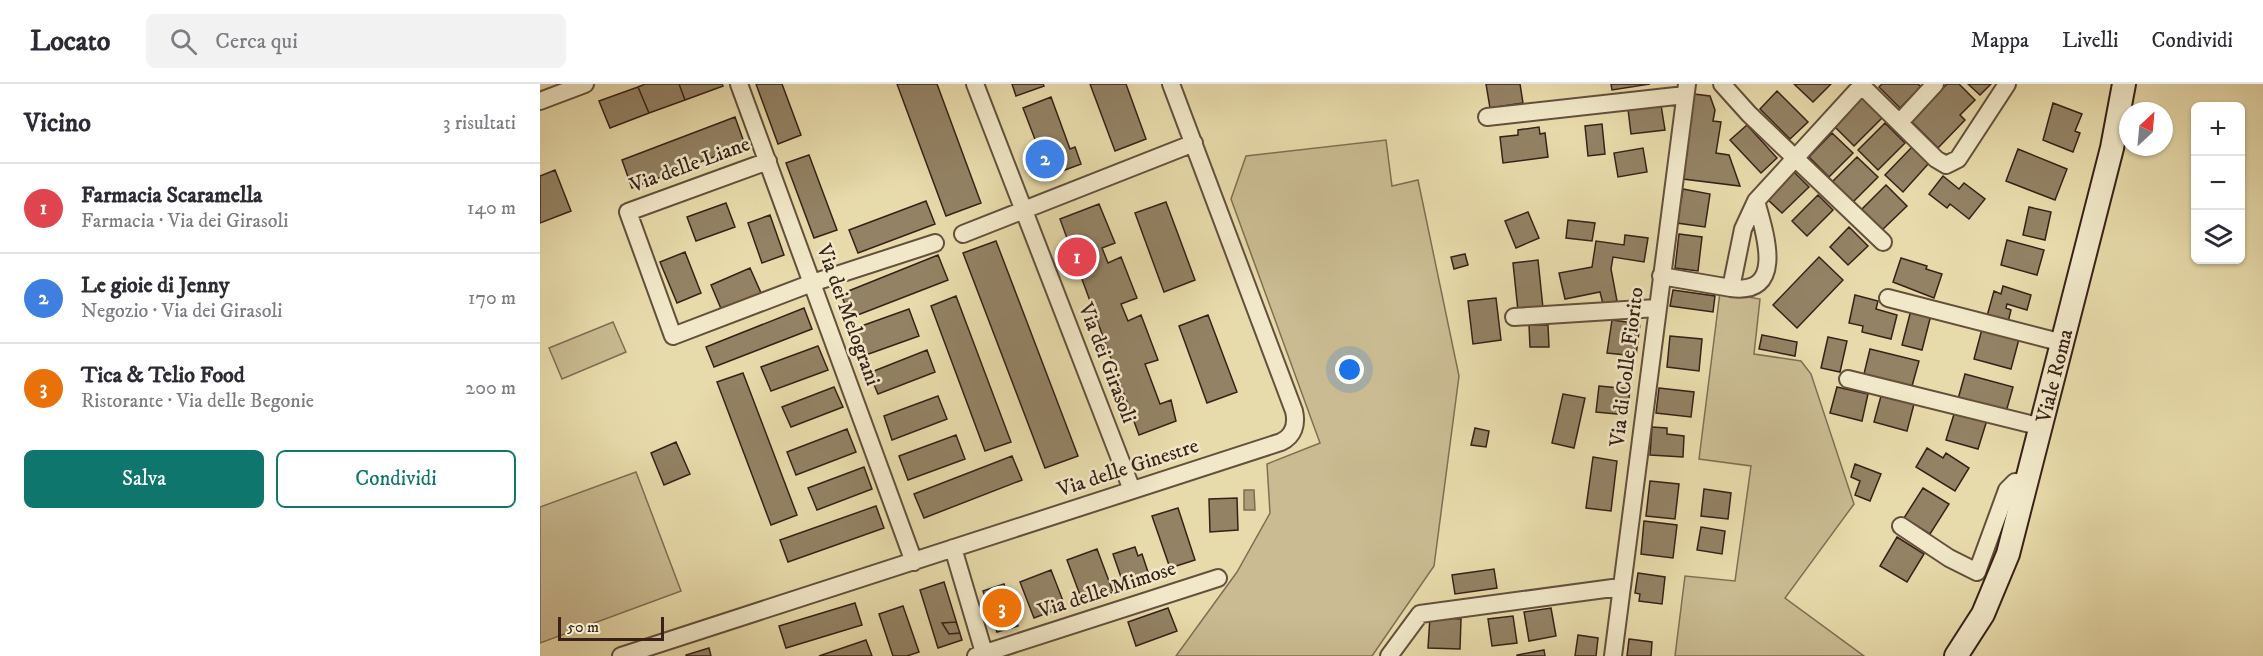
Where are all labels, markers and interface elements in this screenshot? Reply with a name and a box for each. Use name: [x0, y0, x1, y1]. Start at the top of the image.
search box: [146, 14, 566, 68]
text: Locato: [30, 24, 110, 59]
icon: search: [167, 25, 200, 58]
text: Cerca qui: [215, 28, 298, 55]
text: Mappa: [1971, 28, 2029, 54]
text: Livelli: [2062, 28, 2118, 54]
text: Condividi: [2151, 28, 2233, 54]
north arrow: [2119, 102, 2173, 156]
map controls: [2191, 102, 2245, 264]
button: +: [2191, 102, 2245, 156]
text: Vicino: [24, 107, 91, 140]
text: 3 risultati: [443, 111, 516, 136]
street label: Via delle Liane: [625, 131, 754, 199]
pin: 2: [1026, 136, 1064, 182]
button: −: [2191, 156, 2245, 210]
text: Farmacia Scaramella: [81, 182, 262, 209]
text: 1: [40, 196, 47, 221]
text: 140 m: [467, 196, 516, 221]
text: Farmacia · Via dei Girasoli: [81, 209, 289, 234]
button: layers: [2191, 210, 2245, 264]
pin: 1: [1058, 234, 1096, 279]
street label: Via dei Melograni: [810, 240, 886, 389]
text: Le gioie di Jenny: [81, 272, 229, 299]
text: 2: [39, 286, 48, 311]
text: 170 m: [468, 286, 516, 311]
street label: Via di Colle Fiorito: [1604, 286, 1650, 449]
street label: Via dei Girasoli: [1072, 298, 1142, 427]
text: Negozio · Via dei Girasoli: [81, 299, 282, 324]
street label: Viale Roma: [2031, 326, 2079, 427]
your location: [1335, 355, 1364, 384]
text: Tica & Telio Food: [81, 362, 245, 389]
text: 3: [40, 376, 47, 401]
text: 200 m: [465, 376, 516, 401]
text: Ristorante · Via delle Begonie: [81, 389, 314, 414]
street label: Via delle Ginestre: [1053, 433, 1202, 503]
button: Salva: [24, 450, 264, 508]
button: Condividi: [276, 450, 516, 508]
street label: Via delle Mimose: [1034, 555, 1179, 625]
pin: 3: [982, 586, 1022, 630]
scale bar: [558, 614, 664, 642]
text: 50 m: [567, 617, 599, 637]

